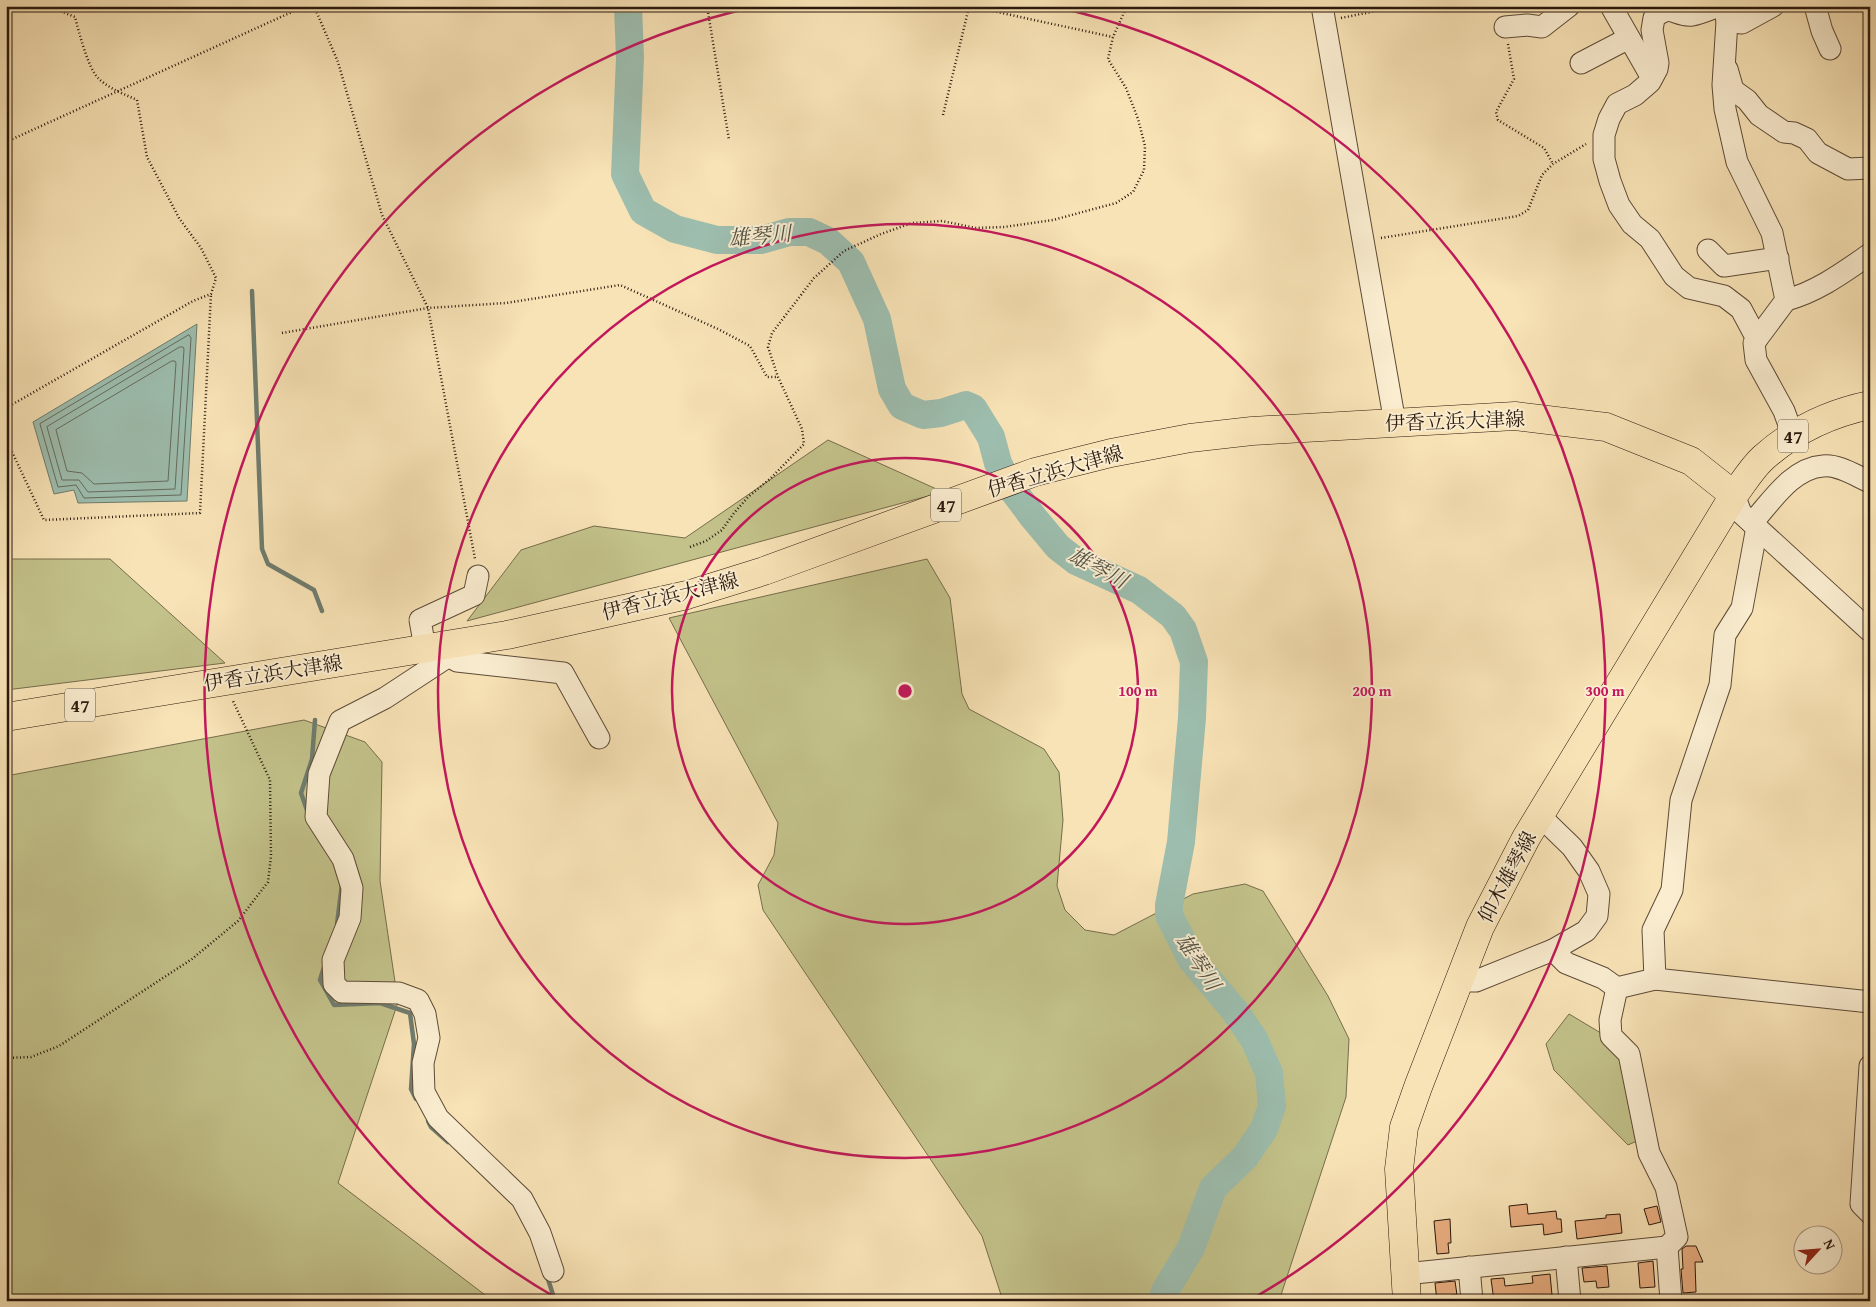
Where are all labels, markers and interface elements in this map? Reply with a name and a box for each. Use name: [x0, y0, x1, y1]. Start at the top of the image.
water label: 雄琴川: [727, 217, 795, 254]
street label: 伊香立浜大津線: [1385, 404, 1525, 437]
road number: 47: [1778, 420, 1808, 452]
street label: 伊香立浜大津線: [984, 437, 1126, 504]
road number: 47: [931, 488, 961, 522]
water label: 雄琴川: [1063, 539, 1135, 597]
street label: 伊香立浜大津線: [598, 565, 741, 627]
street label: 伊香立浜大津線: [202, 647, 344, 698]
text: 100 m: [1118, 680, 1158, 701]
text: 200 m: [1352, 680, 1392, 701]
text: 300 m: [1585, 680, 1625, 701]
centre of rings: [896, 682, 914, 700]
road number: 47: [65, 688, 95, 722]
street label: 仰木雄琴線: [1470, 826, 1543, 928]
water label: 雄琴川: [1168, 927, 1230, 998]
north arrow: [1794, 1224, 1844, 1274]
text: N: [1819, 1236, 1841, 1253]

